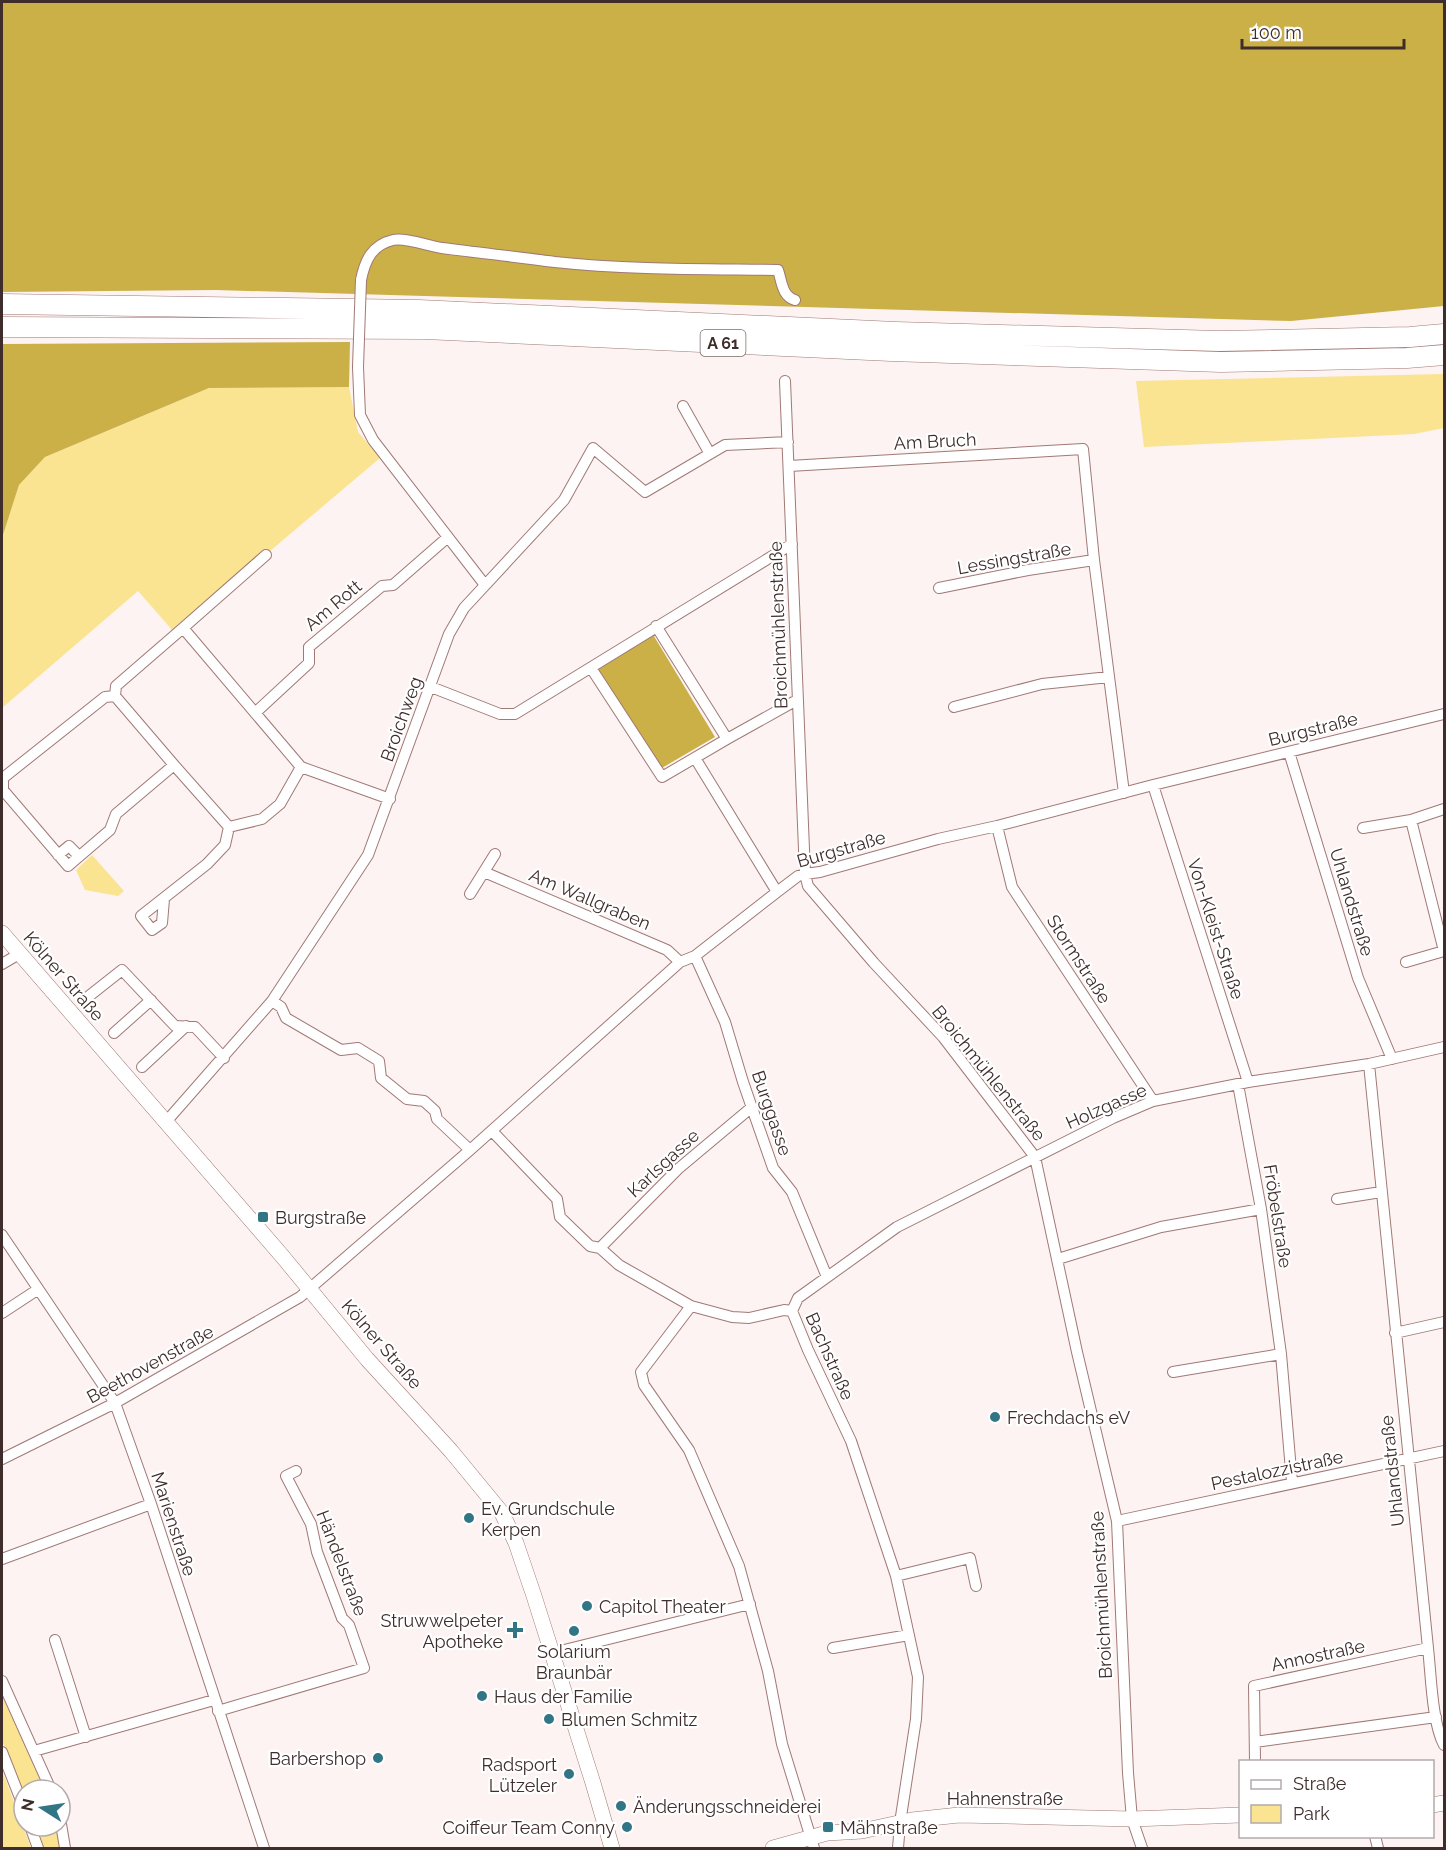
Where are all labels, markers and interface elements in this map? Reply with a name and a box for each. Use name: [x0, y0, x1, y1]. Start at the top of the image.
scale bar: [1242, 12, 1404, 50]
text: 100 m: [1251, 22, 1302, 43]
road number: A 61: [700, 330, 746, 356]
street label: Am Bruch: [893, 428, 977, 454]
street label: Lessingstraße: [956, 538, 1073, 578]
street label: Broichmühlenstraße: [765, 540, 791, 709]
street label: Am Rott: [300, 575, 366, 635]
street label: Broichweg: [376, 674, 426, 764]
street label: Burgstraße: [1266, 708, 1360, 750]
street label: Burgstraße: [794, 826, 888, 872]
street label: Uhlandstraße: [1326, 846, 1378, 959]
street label: Von-Kleist-Straße: [1183, 856, 1249, 1002]
street label: Am Wallgraben: [526, 864, 654, 934]
street label: Stormstraße: [1043, 911, 1116, 1008]
street label: Kölner Straße: [19, 927, 109, 1025]
street label: Broichmühlenstraße: [928, 1001, 1050, 1145]
street label: Burggasse: [748, 1068, 797, 1159]
street label: Holzgasse: [1062, 1079, 1150, 1133]
street label: Karlsgasse: [623, 1124, 703, 1201]
street label: Fröbelstraße: [1259, 1163, 1297, 1270]
place label: Burgstraße: [275, 1207, 367, 1228]
marker: Burgstraße: [256, 1210, 270, 1224]
street label: Kölner Straße: [337, 1295, 427, 1393]
street label: Bachstraße: [801, 1309, 859, 1403]
street label: Beethovenstraße: [83, 1320, 217, 1408]
place label: Frechdachs eV: [1007, 1407, 1130, 1428]
marker: Frechdachs eV: [988, 1410, 1002, 1424]
street label: Uhlandstraße: [1376, 1414, 1408, 1528]
street label: Pestalozzistraße: [1209, 1446, 1345, 1494]
street label: Marienstraße: [147, 1469, 201, 1579]
place label: Ev. Grundschule Kerpen: [481, 1498, 615, 1540]
street label: Händelstraße: [312, 1507, 372, 1619]
street label: Broichmühlenstraße: [1086, 1510, 1116, 1679]
marker: Ev. Grundschule Kerpen: [462, 1511, 476, 1525]
place label: Capitol Theater: [599, 1596, 726, 1617]
marker: Capitol Theater: [580, 1599, 594, 1613]
place label: Struwwelpeter Apotheke: [380, 1610, 504, 1652]
marker: Struwwelpeter Apotheke: [508, 1623, 522, 1637]
marker: Solarium Braunbär: [567, 1624, 581, 1638]
street label: Annostraße: [1269, 1635, 1367, 1675]
place label: Solarium Braunbär: [536, 1641, 613, 1683]
place label: Haus der Familie: [494, 1686, 633, 1707]
marker: Haus der Familie: [475, 1689, 489, 1703]
place label: Blumen Schmitz: [561, 1709, 698, 1730]
marker: Blumen Schmitz: [542, 1712, 556, 1726]
place label: Barbershop: [269, 1748, 366, 1769]
marker: Barbershop: [371, 1751, 385, 1765]
place label: Radsport Lützeler: [482, 1754, 558, 1796]
legend: [1239, 1760, 1434, 1838]
marker: Radsport Lützeler: [562, 1767, 576, 1781]
text: Straße: [1293, 1773, 1347, 1794]
north arrow: [12, 1778, 72, 1838]
street label: Hahnenstraße: [947, 1788, 1064, 1809]
place label: Änderungsschneiderei: [633, 1796, 821, 1817]
text: N: [17, 1797, 38, 1813]
marker: Änderungsschneiderei: [614, 1799, 628, 1813]
text: Park: [1293, 1803, 1330, 1824]
place label: Coiffeur Team Conny: [443, 1817, 615, 1838]
place label: Mähnstraße: [840, 1817, 938, 1838]
marker: Coiffeur Team Conny: [620, 1820, 634, 1834]
marker: Mähnstraße: [821, 1820, 835, 1834]

